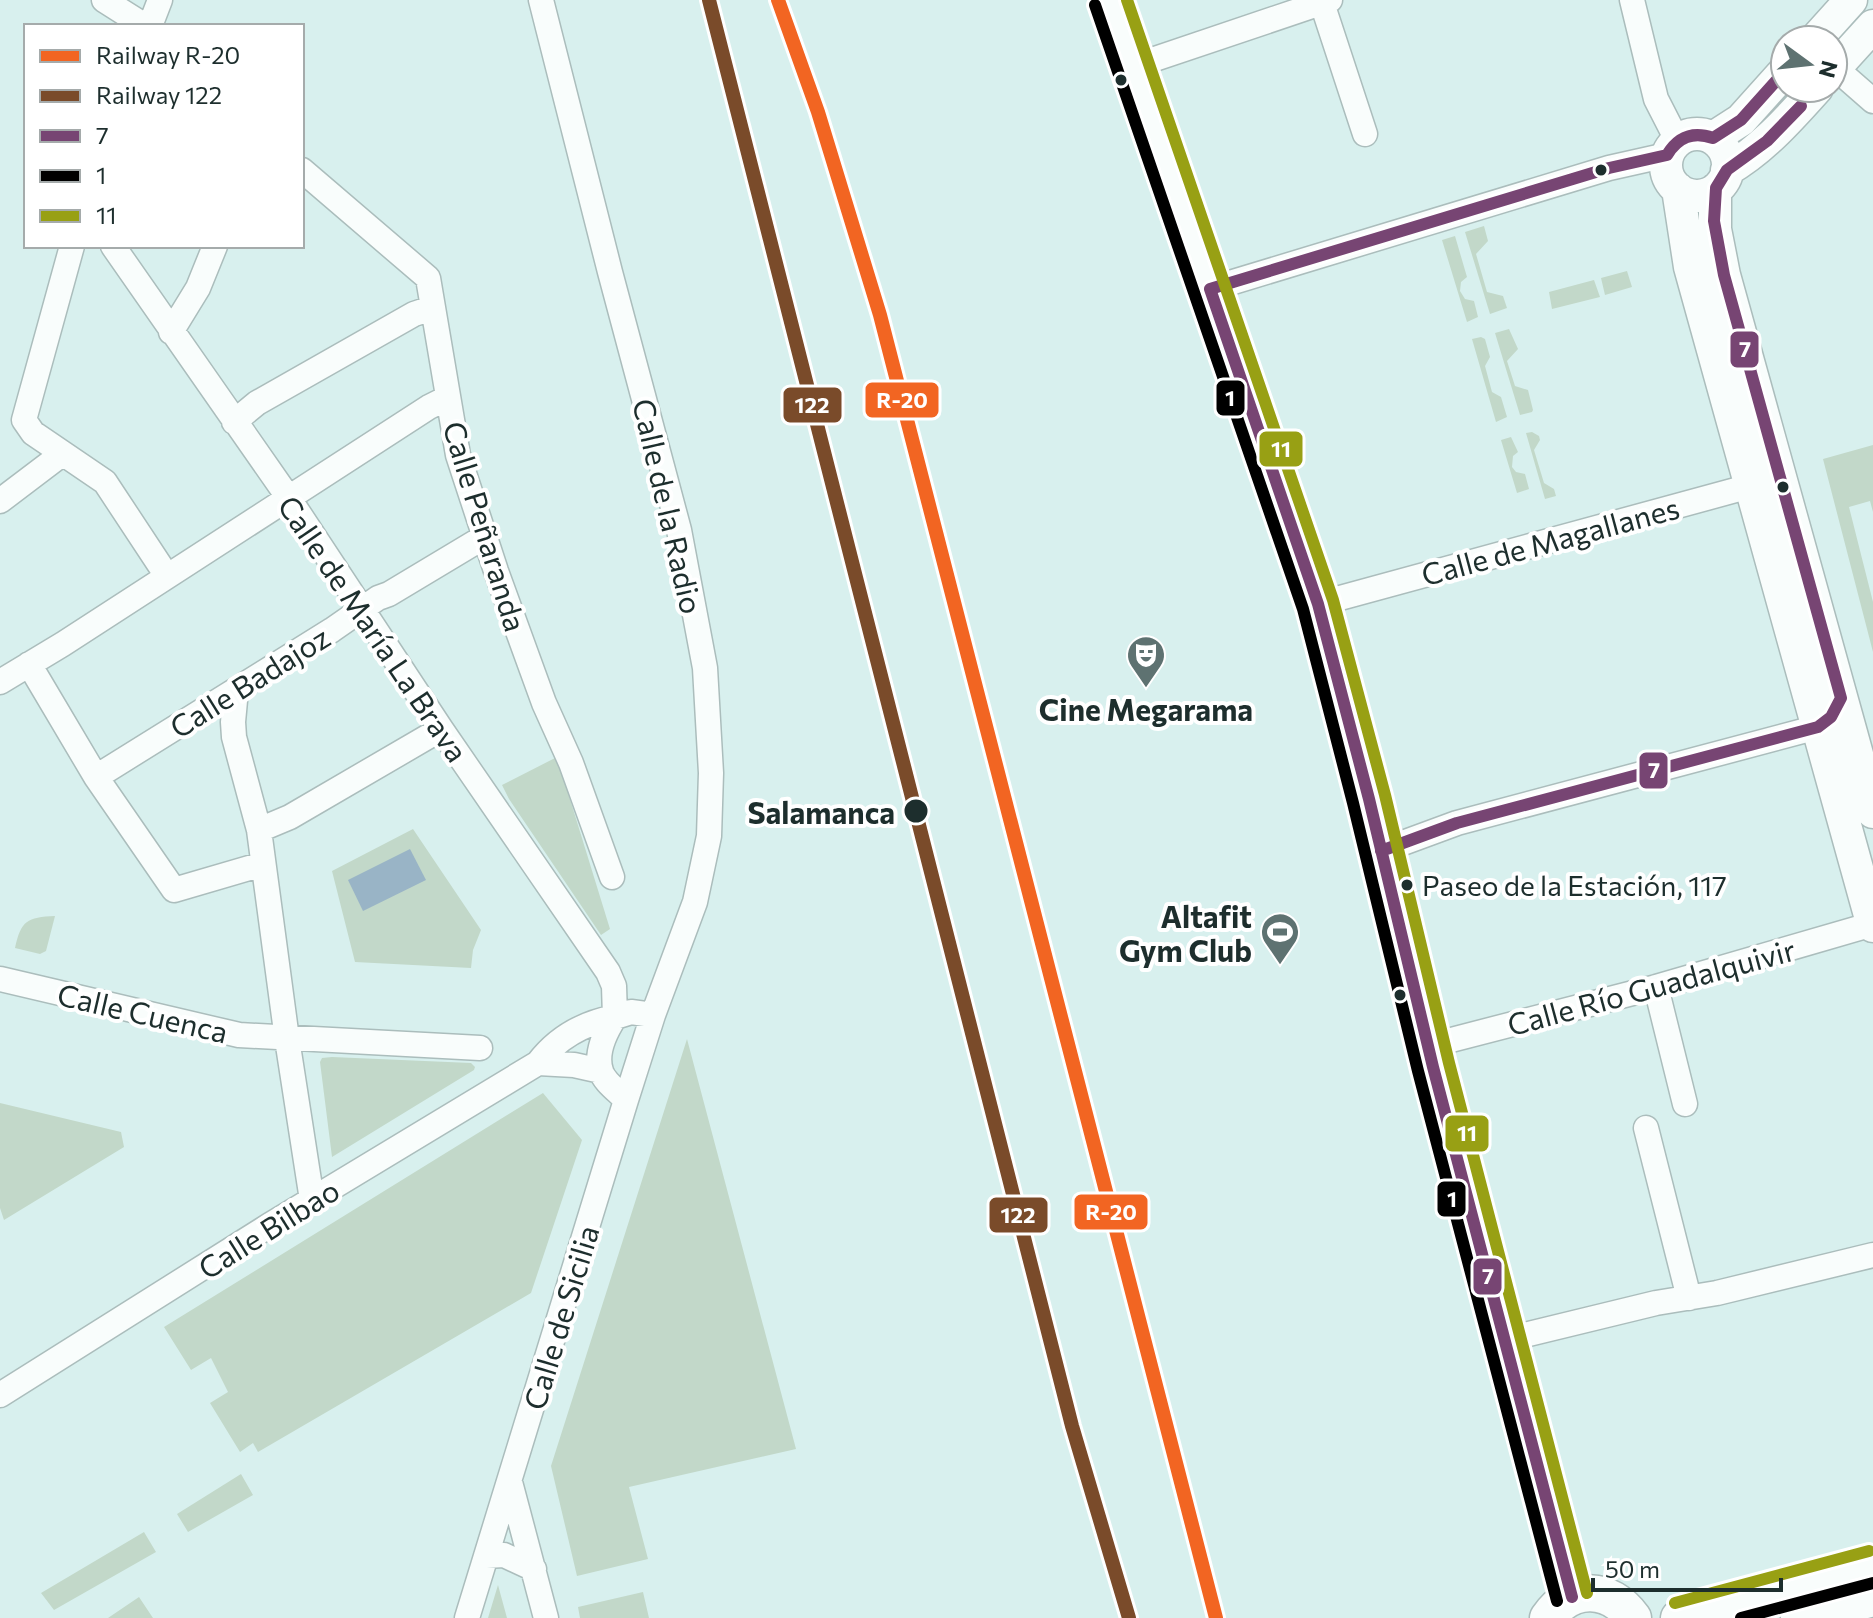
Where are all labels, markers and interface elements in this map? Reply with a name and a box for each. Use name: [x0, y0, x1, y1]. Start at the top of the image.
legend: [24, 24, 304, 248]
north arrow: [1769, 24, 1849, 104]
text: Railway R-20: [96, 40, 240, 69]
text: N: [1814, 58, 1844, 81]
unlabelled marker: [1113, 72, 1129, 88]
text: Railway 122: [96, 80, 222, 109]
text: 7: [96, 120, 109, 149]
text: 1: [96, 160, 106, 189]
unlabelled marker: [1593, 162, 1609, 178]
text: 11: [96, 200, 117, 229]
line badge: 7: [1729, 330, 1760, 369]
text: 7: [1739, 335, 1751, 362]
line badge: 1: [1215, 379, 1246, 417]
line badge: R-20: [864, 381, 940, 419]
text: 1: [1225, 384, 1235, 411]
line badge: 122: [782, 386, 843, 424]
text: R-20: [876, 386, 928, 413]
text: 122: [795, 391, 830, 418]
street label: Calle de la Radio: [626, 395, 712, 617]
street label: Calle Peñaranda: [436, 417, 536, 635]
line badge: 11: [1258, 430, 1304, 468]
text: 11: [1271, 435, 1291, 462]
unlabelled marker: [1775, 479, 1791, 495]
street label: Calle de María La Brava: [271, 488, 477, 768]
street label: Calle de Magallanes: [1417, 488, 1683, 592]
street label: Calle Badajoz: [162, 617, 336, 745]
theatre icon: Cine Megarama: [1125, 634, 1167, 689]
place label: Cine Megarama: [1039, 690, 1253, 727]
line badge: 7: [1638, 751, 1669, 790]
text: 7: [1648, 756, 1660, 783]
place label: Salamanca: [748, 793, 895, 830]
marker: Salamanca: [902, 797, 930, 825]
place label: Paseo de la Estación, 117: [1422, 868, 1727, 902]
marker: Paseo de la Estación, 117: [1399, 877, 1415, 893]
place label: Altafit Gym Club: [1119, 897, 1252, 968]
sports icon: Altafit Gym Club: [1259, 911, 1301, 966]
street label: Calle Río Guadalquivir: [1503, 930, 1799, 1042]
street label: Calle Cuenca: [54, 974, 232, 1050]
unlabelled marker: [1392, 987, 1408, 1003]
line badge: 11: [1444, 1114, 1490, 1153]
text: 11: [1457, 1119, 1477, 1146]
street label: Calle Bilbao: [191, 1170, 345, 1286]
line badge: 1: [1436, 1180, 1467, 1218]
text: 1: [1447, 1185, 1457, 1212]
line badge: R-20: [1073, 1193, 1149, 1231]
line badge: 122: [988, 1196, 1049, 1234]
text: R-20: [1085, 1198, 1137, 1225]
text: 122: [1001, 1201, 1036, 1228]
street label: Calle de Sicilia: [514, 1220, 606, 1414]
line badge: 7: [1472, 1257, 1503, 1296]
text: 7: [1482, 1262, 1494, 1289]
scale bar: [1593, 1542, 1781, 1592]
text: 50 m: [1605, 1554, 1660, 1583]

